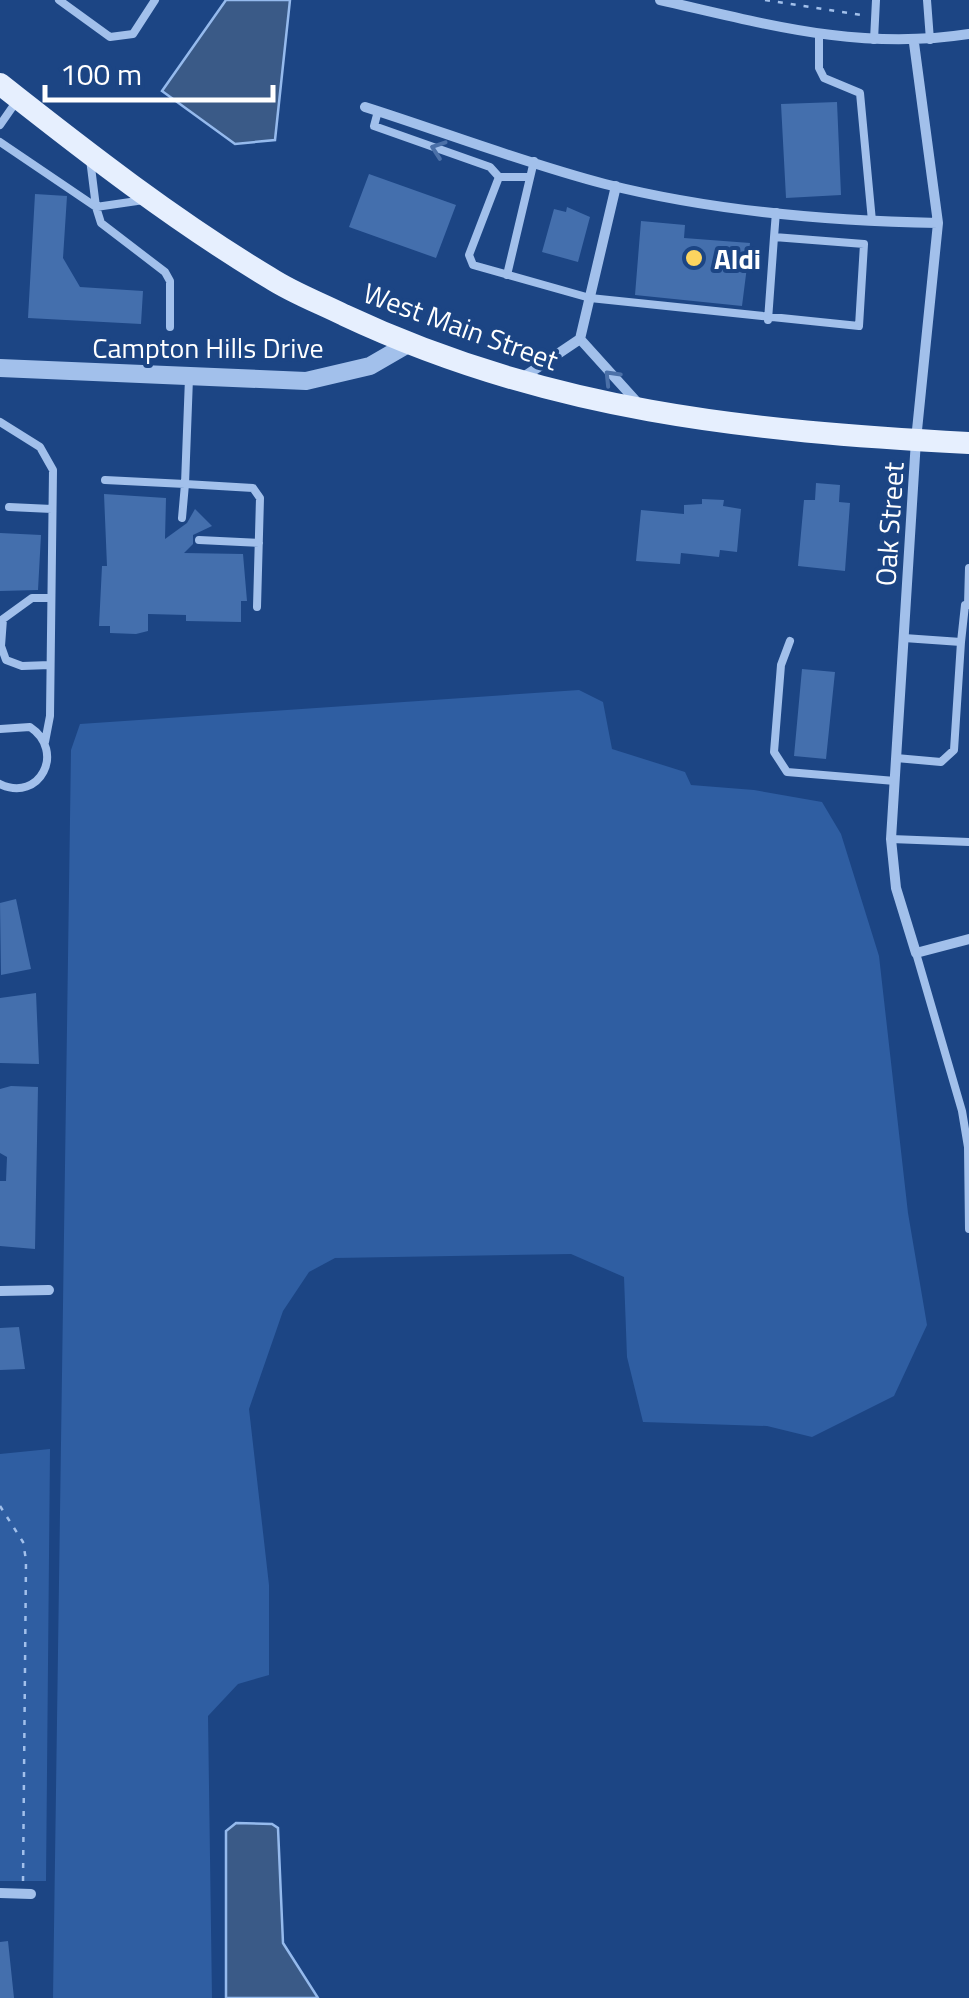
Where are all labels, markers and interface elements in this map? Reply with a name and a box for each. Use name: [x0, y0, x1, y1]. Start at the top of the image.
scale bar: [45, 40, 272, 102]
text: 100 m: [60, 51, 142, 97]
one-way arrow: [431, 140, 448, 161]
place label: Aldi: [714, 237, 761, 280]
marker: Aldi: [683, 247, 705, 269]
street label: West Main Street: [358, 271, 565, 381]
street label: Campton Hills Drive: [92, 326, 324, 369]
one-way arrow: [605, 370, 623, 388]
street label: Oak Street: [863, 460, 915, 587]

